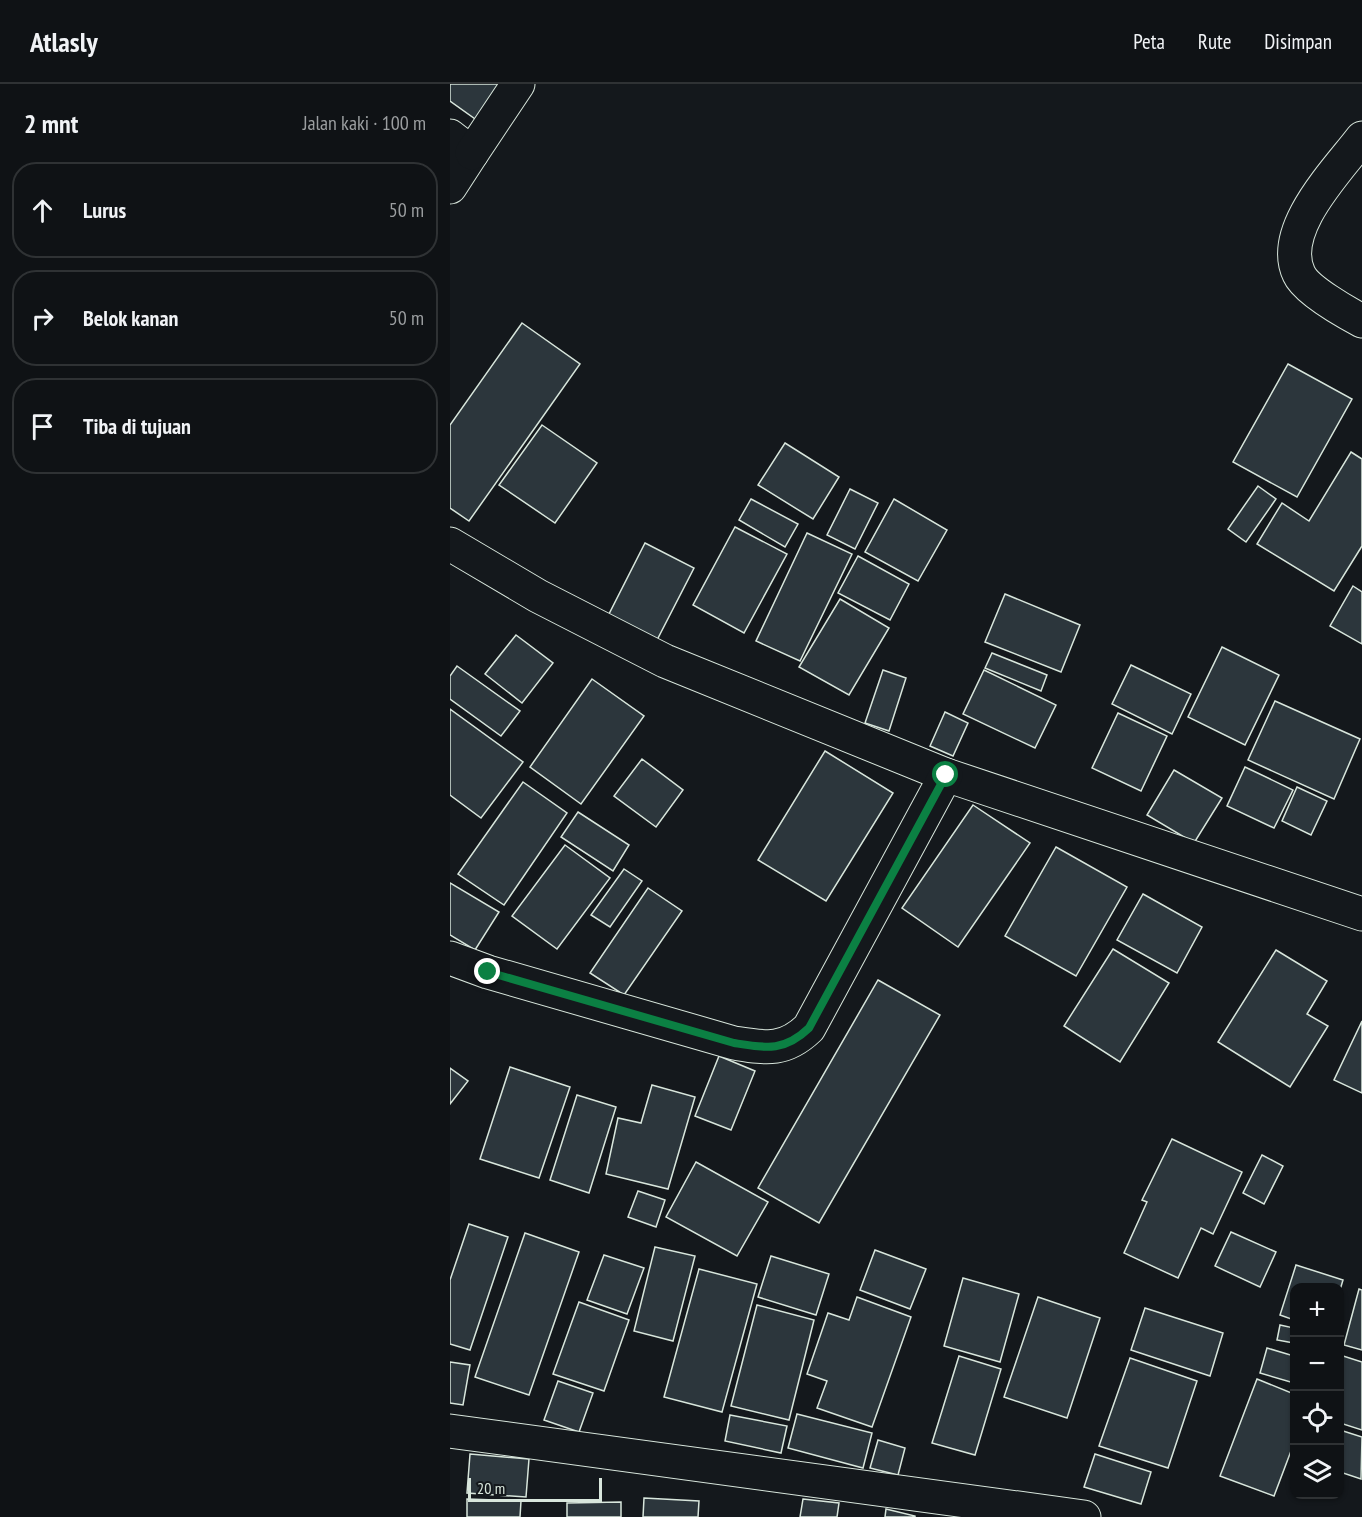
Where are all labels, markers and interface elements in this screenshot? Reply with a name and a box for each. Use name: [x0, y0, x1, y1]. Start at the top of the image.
text: Atlasly: [30, 23, 98, 60]
text: Peta: [1133, 28, 1165, 55]
text: Rute: [1198, 28, 1231, 55]
text: Disimpan: [1264, 28, 1332, 55]
text: 2 mnt: [24, 107, 78, 140]
text: Jalan kaki · 100 m: [303, 110, 426, 136]
icon: ahead: [26, 194, 59, 227]
text: Lurus: [83, 196, 126, 224]
text: 50 m: [389, 197, 424, 223]
icon: right: [26, 302, 59, 335]
text: Belok kanan: [83, 304, 178, 332]
text: 50 m: [389, 305, 424, 331]
icon: arrive: [26, 410, 59, 443]
text: Tiba di tujuan: [83, 412, 191, 440]
route start: [932, 761, 958, 787]
route end: [474, 958, 500, 984]
map controls: [1290, 1283, 1344, 1499]
button: +: [1290, 1283, 1344, 1337]
button: −: [1290, 1337, 1344, 1391]
button: locate: [1290, 1391, 1344, 1445]
button: layers: [1290, 1445, 1344, 1499]
scale bar: [468, 1475, 602, 1502]
text: 20 m: [477, 1478, 505, 1498]

